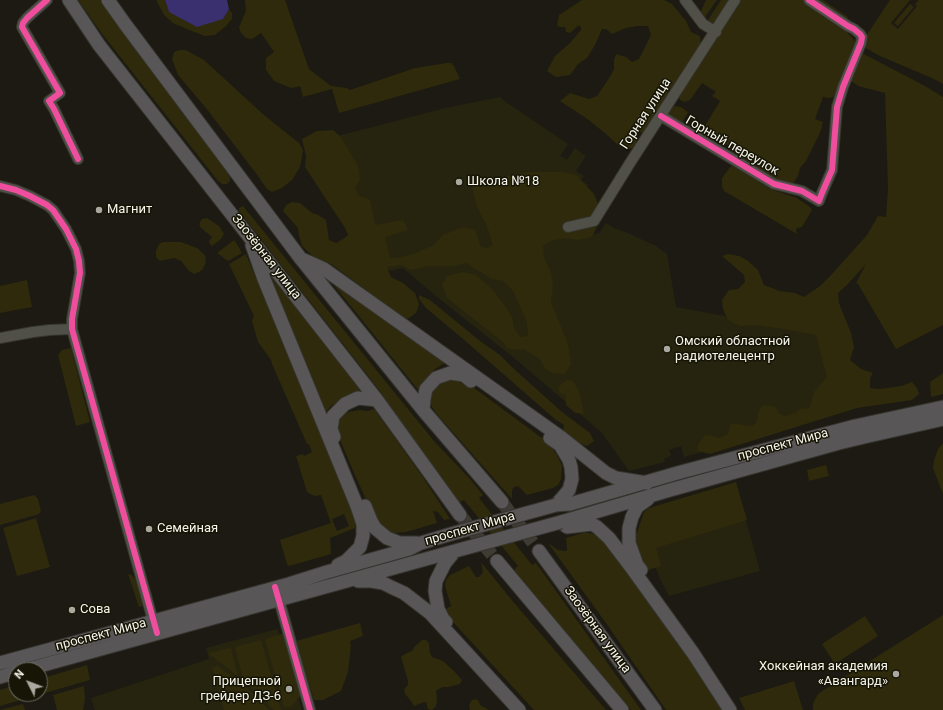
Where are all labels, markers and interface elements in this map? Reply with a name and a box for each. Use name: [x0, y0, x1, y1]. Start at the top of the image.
street label: Горная улица: [617, 76, 675, 152]
street label: Горный переулок: [682, 113, 782, 179]
place label: Школа №18: [467, 174, 539, 190]
marker: Школа №18: [454, 177, 464, 187]
place label: Магнит: [107, 202, 152, 218]
marker: Магнит: [94, 205, 104, 215]
street label: Заозёрная улица: [228, 211, 304, 303]
place label: Омский областной радиотелецентр: [675, 334, 790, 365]
marker: Омский областной радиотелецентр: [662, 344, 672, 354]
street label: проспект Мира: [736, 425, 830, 465]
street label: проспект Мира: [423, 509, 517, 549]
place label: Семейная: [157, 521, 218, 537]
marker: Семейная: [144, 524, 154, 534]
street label: Заозёрная улица: [560, 584, 634, 676]
place label: Сова: [80, 602, 110, 618]
marker: Сова: [67, 605, 77, 615]
street label: проспект Мира: [54, 615, 148, 655]
place label: Хоккейная академия «Авангард»: [759, 659, 888, 690]
north arrow: [8, 662, 48, 702]
text: N: [12, 667, 27, 682]
marker: Хоккейная академия «Авангард»: [891, 669, 901, 679]
place label: Прицепной грейдер ДЗ-6: [200, 674, 281, 705]
marker: Прицепной грейдер ДЗ-6: [284, 684, 294, 694]

